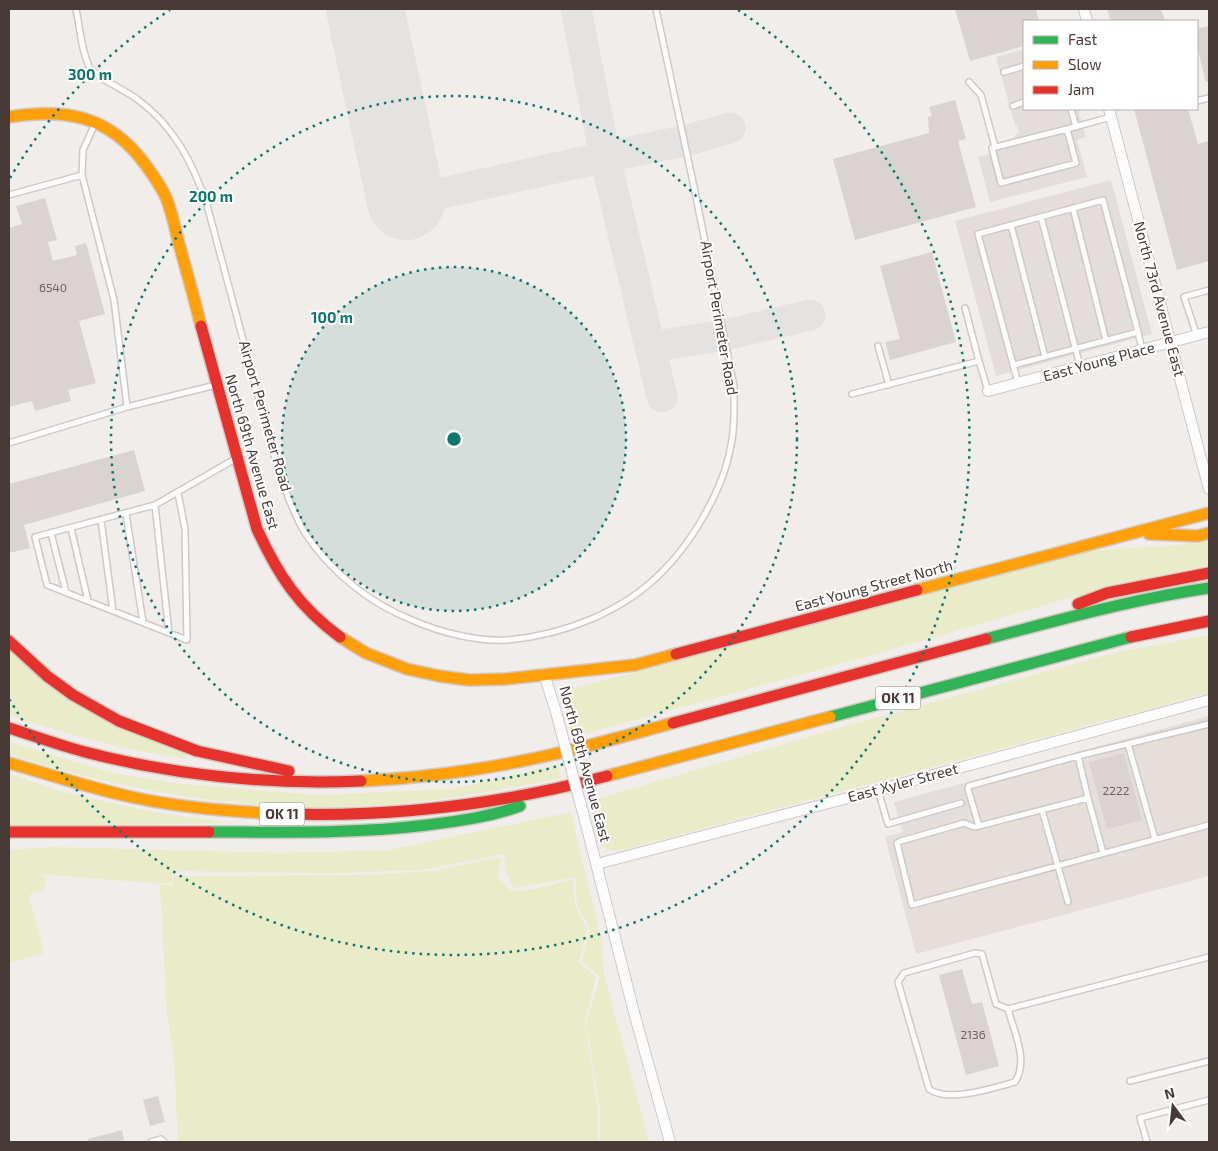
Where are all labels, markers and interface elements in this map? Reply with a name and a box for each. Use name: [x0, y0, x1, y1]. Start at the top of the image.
legend: [1023, 20, 1198, 110]
text: Fast: [1068, 30, 1098, 48]
text: Slow: [1068, 55, 1102, 73]
text: 300 m: [68, 65, 112, 83]
text: Jam: [1068, 80, 1094, 98]
text: 200 m: [189, 187, 233, 205]
street label: North 73rd Avenue East: [1131, 219, 1189, 379]
street label: Airport Perimeter Road: [698, 239, 742, 396]
house number: 6540: [39, 280, 67, 294]
text: 100 m: [311, 308, 353, 326]
street label: East Young Place: [1041, 337, 1157, 385]
street label: Airport Perimeter Road: [236, 338, 296, 493]
street label: North 69th Avenue East: [222, 372, 284, 532]
centre of rings: [445, 430, 463, 448]
street label: East Young Street North: [793, 555, 955, 615]
street label: North 69th Avenue East: [556, 684, 616, 844]
road number: OK 11: [876, 686, 920, 710]
street label: East Xyler Street: [846, 759, 960, 805]
house number: 2222: [1103, 783, 1130, 797]
road number: OK 11: [260, 802, 304, 826]
house number: 2136: [960, 1027, 986, 1041]
north arrow: [1148, 1081, 1198, 1131]
text: N: [1162, 1083, 1177, 1102]

